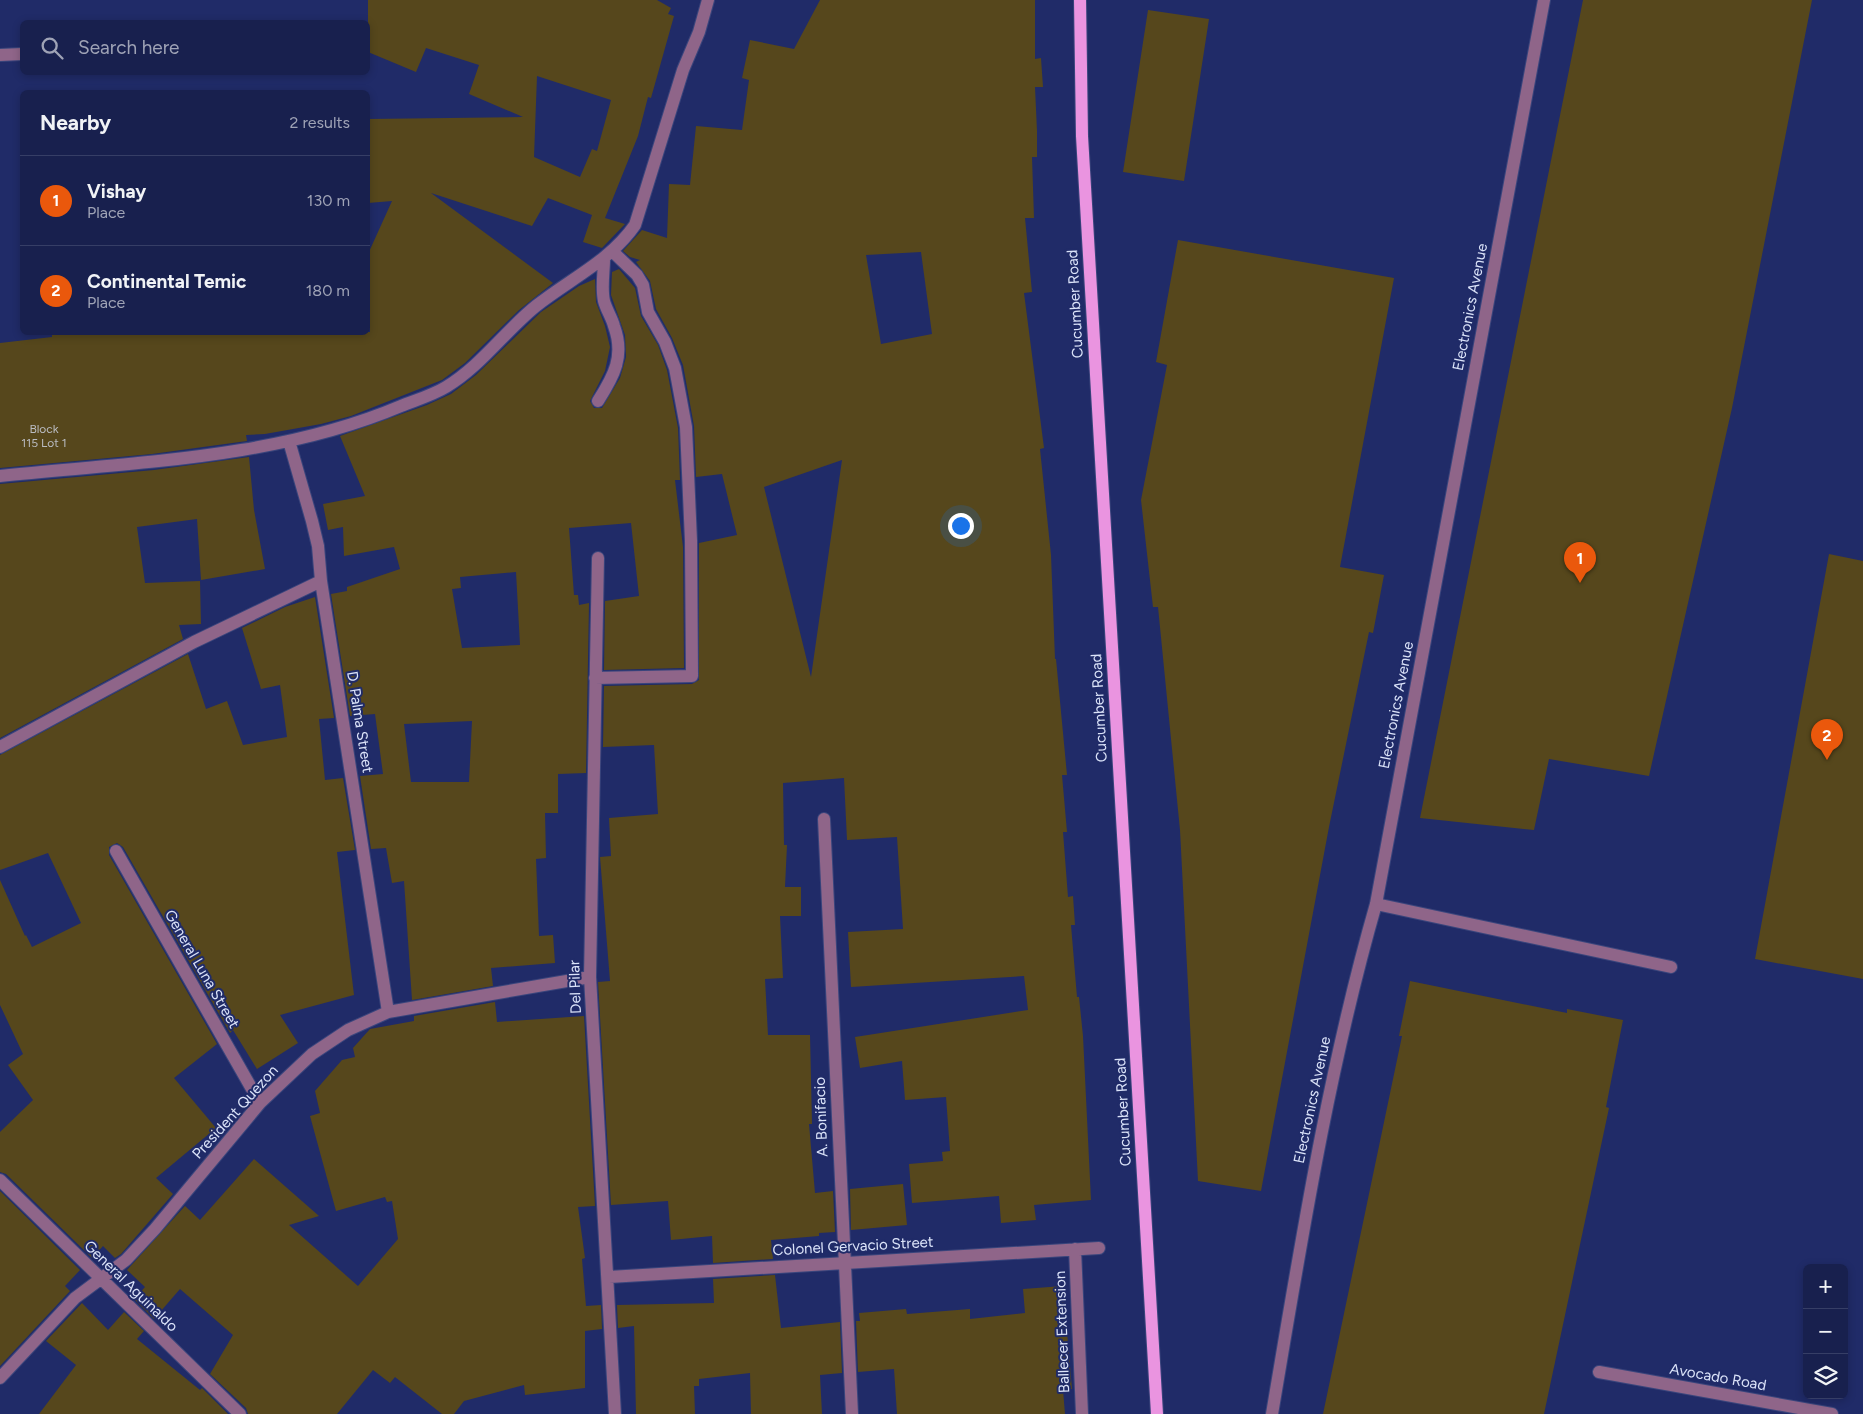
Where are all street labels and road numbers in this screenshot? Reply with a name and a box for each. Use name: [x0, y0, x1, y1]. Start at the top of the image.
street label: Electronics Avenue: [1449, 242, 1491, 372]
street label: Cucumber Road: [1063, 249, 1087, 359]
street label: Electronics Avenue: [1375, 640, 1417, 770]
street label: Cucumber Road: [1087, 653, 1111, 763]
street label: D. Palma Street: [343, 670, 377, 774]
street label: General Luna Street: [161, 907, 243, 1032]
street label: Del Pilar: [565, 960, 585, 1014]
street label: Electronics Avenue: [1290, 1035, 1334, 1165]
street label: Cucumber Road: [1111, 1057, 1135, 1167]
street label: President Quezon: [188, 1061, 282, 1163]
street label: A. Bonifacio: [811, 1076, 831, 1157]
street label: Colonel Gervacio Street: [772, 1233, 934, 1259]
street label: General Aguinaldo: [80, 1237, 182, 1336]
street label: Ballecer Extension: [1051, 1271, 1073, 1393]
street label: Avocado Road: [1668, 1360, 1768, 1394]

